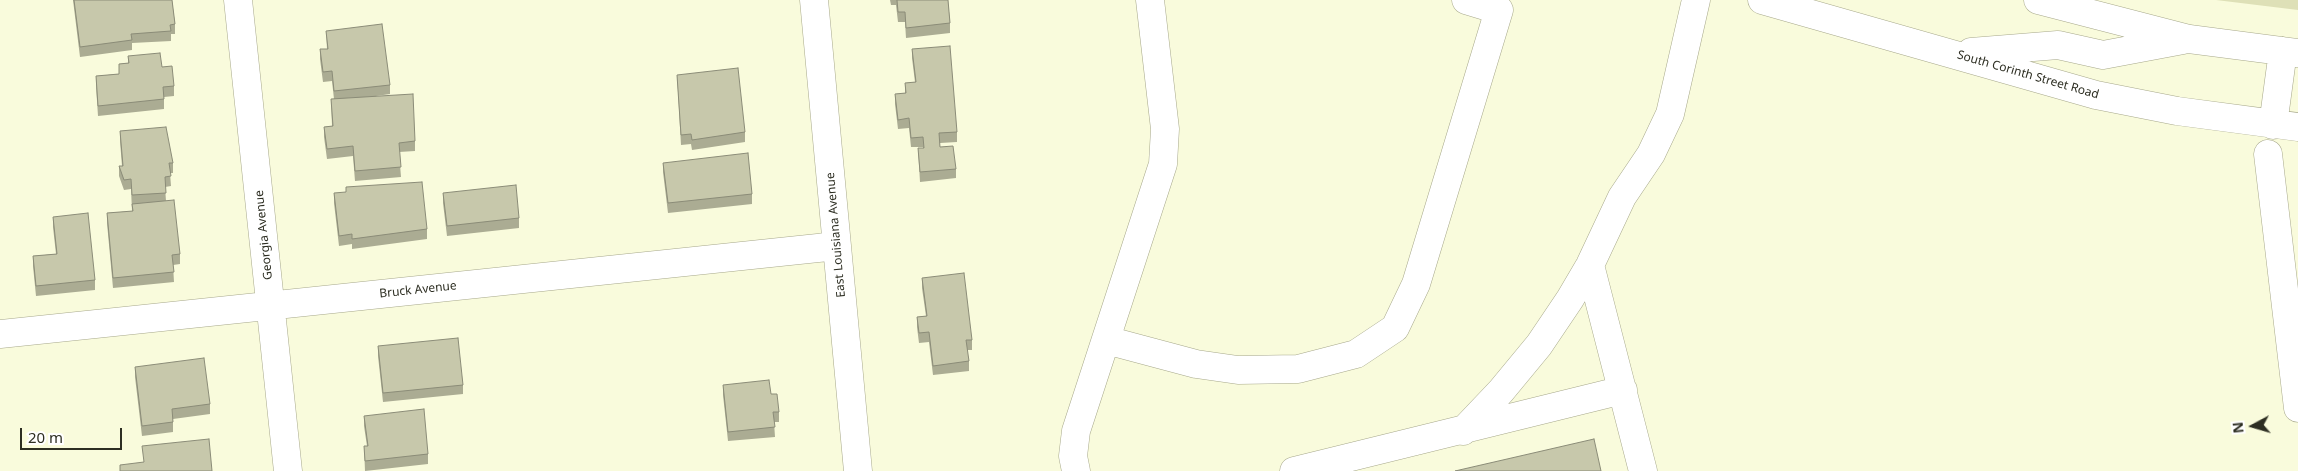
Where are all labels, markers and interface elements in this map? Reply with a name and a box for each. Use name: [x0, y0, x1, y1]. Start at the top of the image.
street label: South Corinth Street Road: [1955, 48, 2101, 102]
street label: East Louisiana Avenue: [823, 172, 849, 298]
street label: Georgia Avenue: [252, 189, 276, 281]
street label: Bruck Avenue: [379, 279, 457, 301]
north arrow: [2228, 401, 2278, 451]
scale bar: [22, 418, 125, 450]
text: N: [2228, 421, 2248, 434]
text: 20 m: [28, 427, 63, 447]

